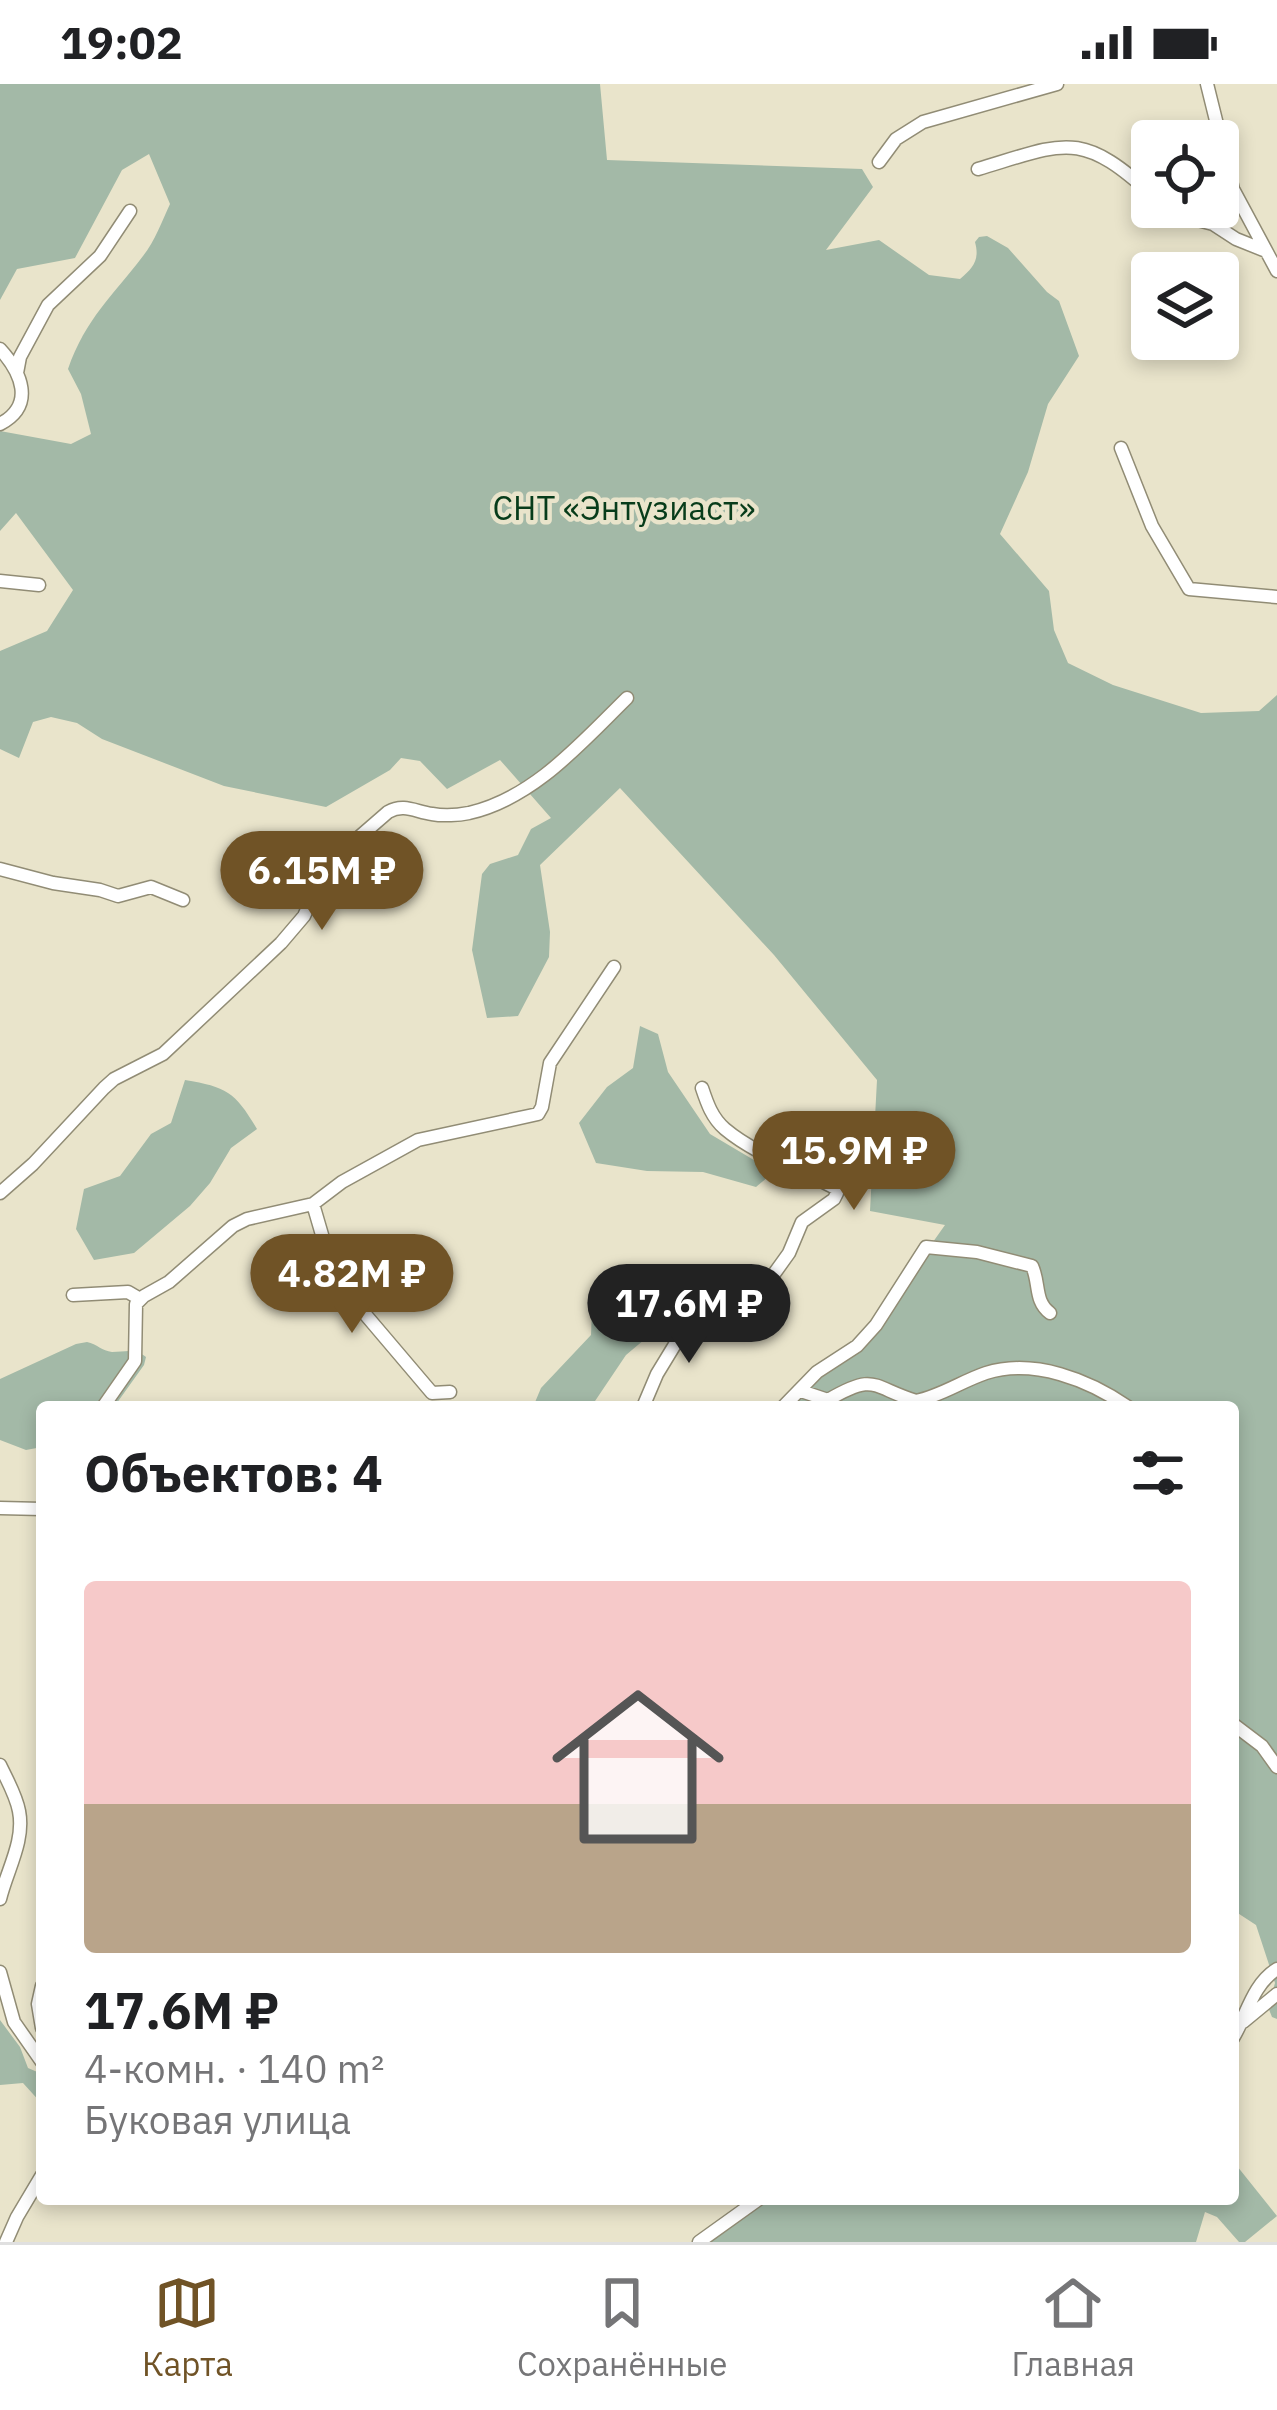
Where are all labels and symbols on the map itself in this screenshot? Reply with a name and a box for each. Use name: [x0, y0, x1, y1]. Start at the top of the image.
park label: СНТ «Энтузиаст»: [493, 486, 755, 529]
pin: 6.15M ₽: [211, 831, 433, 933]
pin: 15.9M ₽: [743, 1111, 965, 1213]
pin: 4.82M ₽: [241, 1234, 463, 1336]
pin: 17.6M ₽: [578, 1264, 800, 1366]

